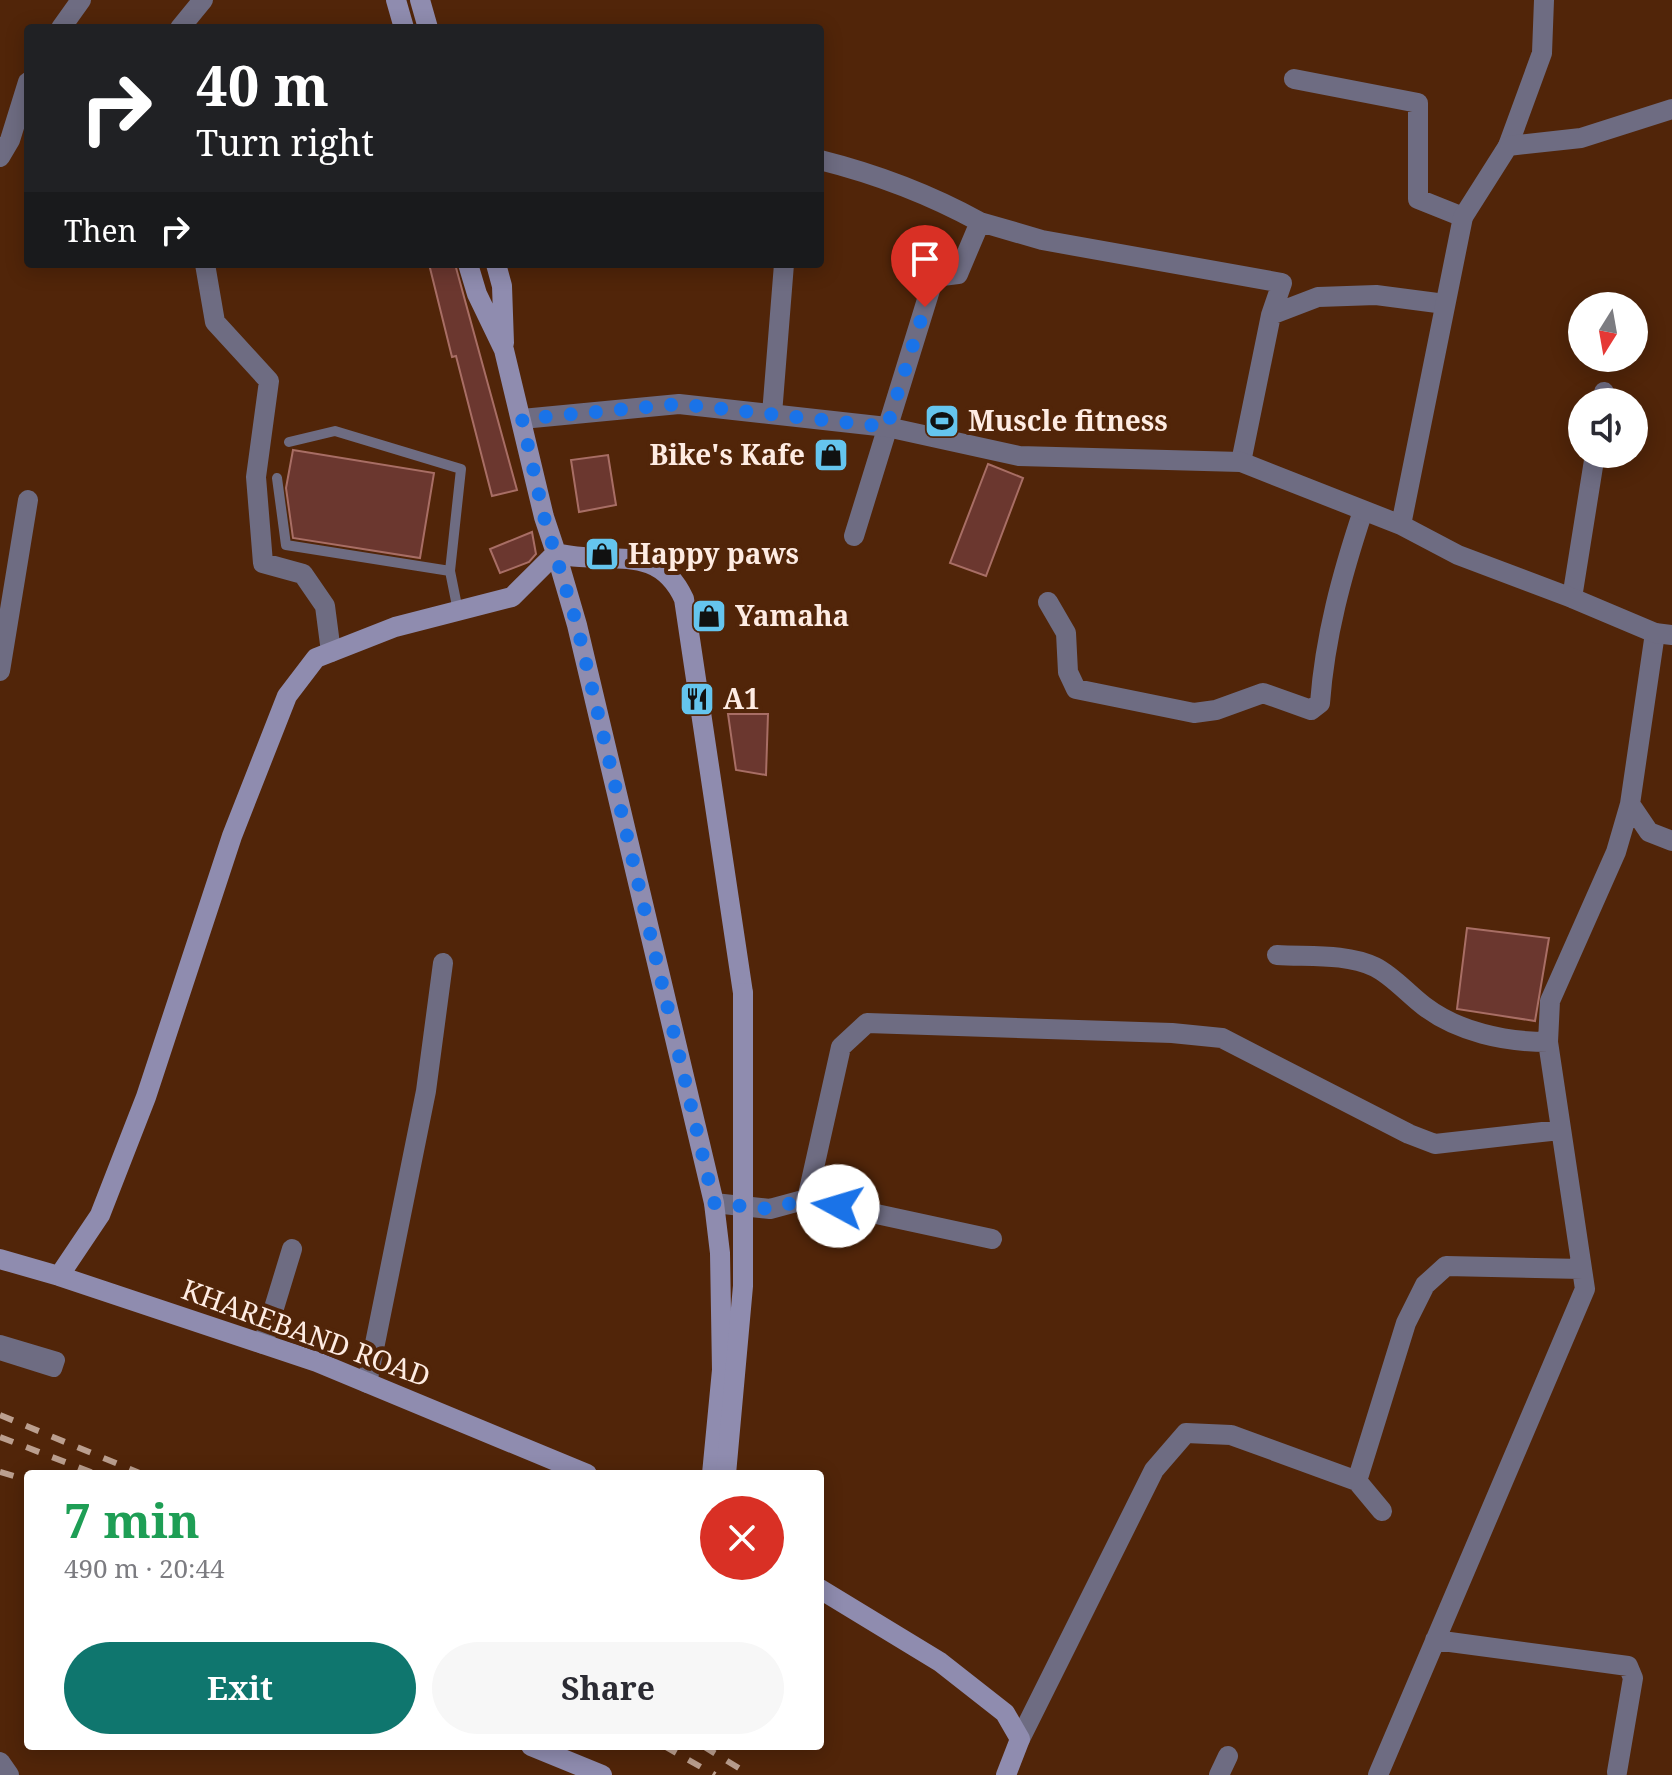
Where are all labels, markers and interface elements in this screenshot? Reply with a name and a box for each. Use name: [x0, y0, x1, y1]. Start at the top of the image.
text: 40 m: [196, 46, 329, 122]
icon: right: [64, 56, 168, 160]
text: Turn right: [196, 118, 374, 167]
icon: right: [153, 208, 197, 252]
text: Then: [64, 210, 137, 251]
pin: [891, 225, 959, 307]
icon: arrive: [903, 237, 947, 281]
north arrow: [1568, 292, 1648, 372]
map controls: [1568, 292, 1648, 468]
button: sound: [1568, 388, 1648, 468]
place label: Muscle fitness: [968, 401, 1168, 439]
sports icon: Muscle fitness: [923, 402, 961, 440]
place label: Bike's Kafe: [649, 435, 805, 473]
shop icon: Bike's Kafe: [812, 436, 850, 474]
place label: Happy paws: [628, 534, 799, 572]
shop icon: Happy paws: [583, 535, 621, 573]
place label: Yamaha: [735, 596, 849, 634]
shop icon: Yamaha: [690, 597, 728, 635]
place label: A1: [723, 679, 760, 717]
restaurant icon: A1: [678, 680, 716, 718]
position arrow: [796, 1164, 880, 1248]
street label: KHAREBAND ROAD: [177, 1269, 436, 1395]
text: 7 min: [64, 1487, 200, 1552]
button: close: [700, 1496, 784, 1580]
text: 490 m · 20:44: [64, 1550, 225, 1586]
button: Exit: [64, 1642, 416, 1734]
button: Share: [432, 1642, 784, 1734]

